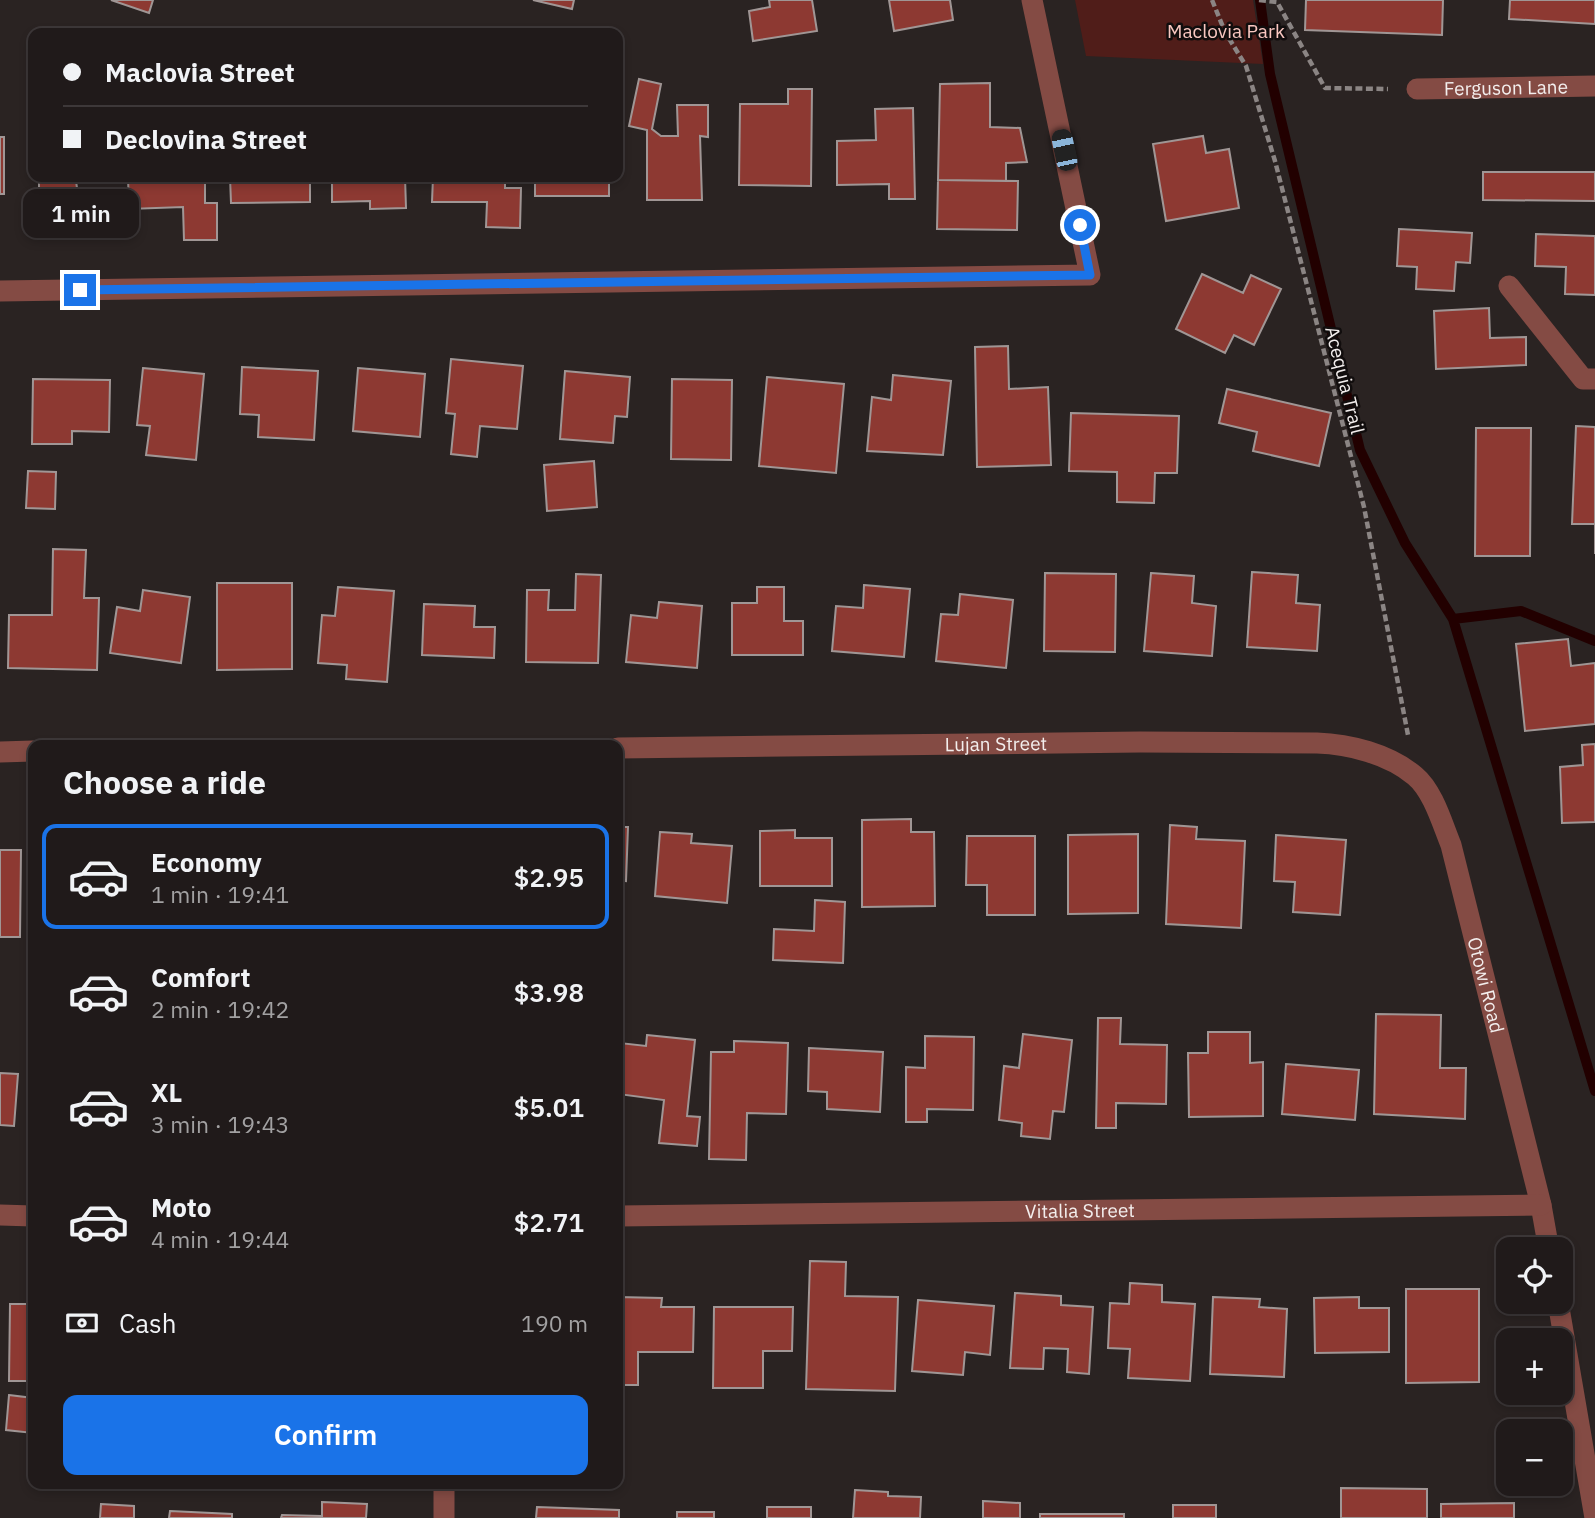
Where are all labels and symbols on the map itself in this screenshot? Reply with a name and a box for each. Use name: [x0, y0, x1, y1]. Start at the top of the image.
park label: Maclovia Park: [1167, 19, 1285, 43]
street label: Ferguson Lane: [1444, 74, 1568, 101]
car: [1050, 127, 1079, 173]
callout: 1 min: [22, 188, 138, 238]
route start: [1064, 209, 1096, 241]
route end: [64, 274, 96, 306]
street label: Acequia Trail: [1320, 324, 1370, 436]
street label: Lujan Street: [945, 731, 1047, 756]
street label: Otowi Road: [1462, 934, 1510, 1035]
street label: Vitalia Street: [1025, 1198, 1135, 1223]

